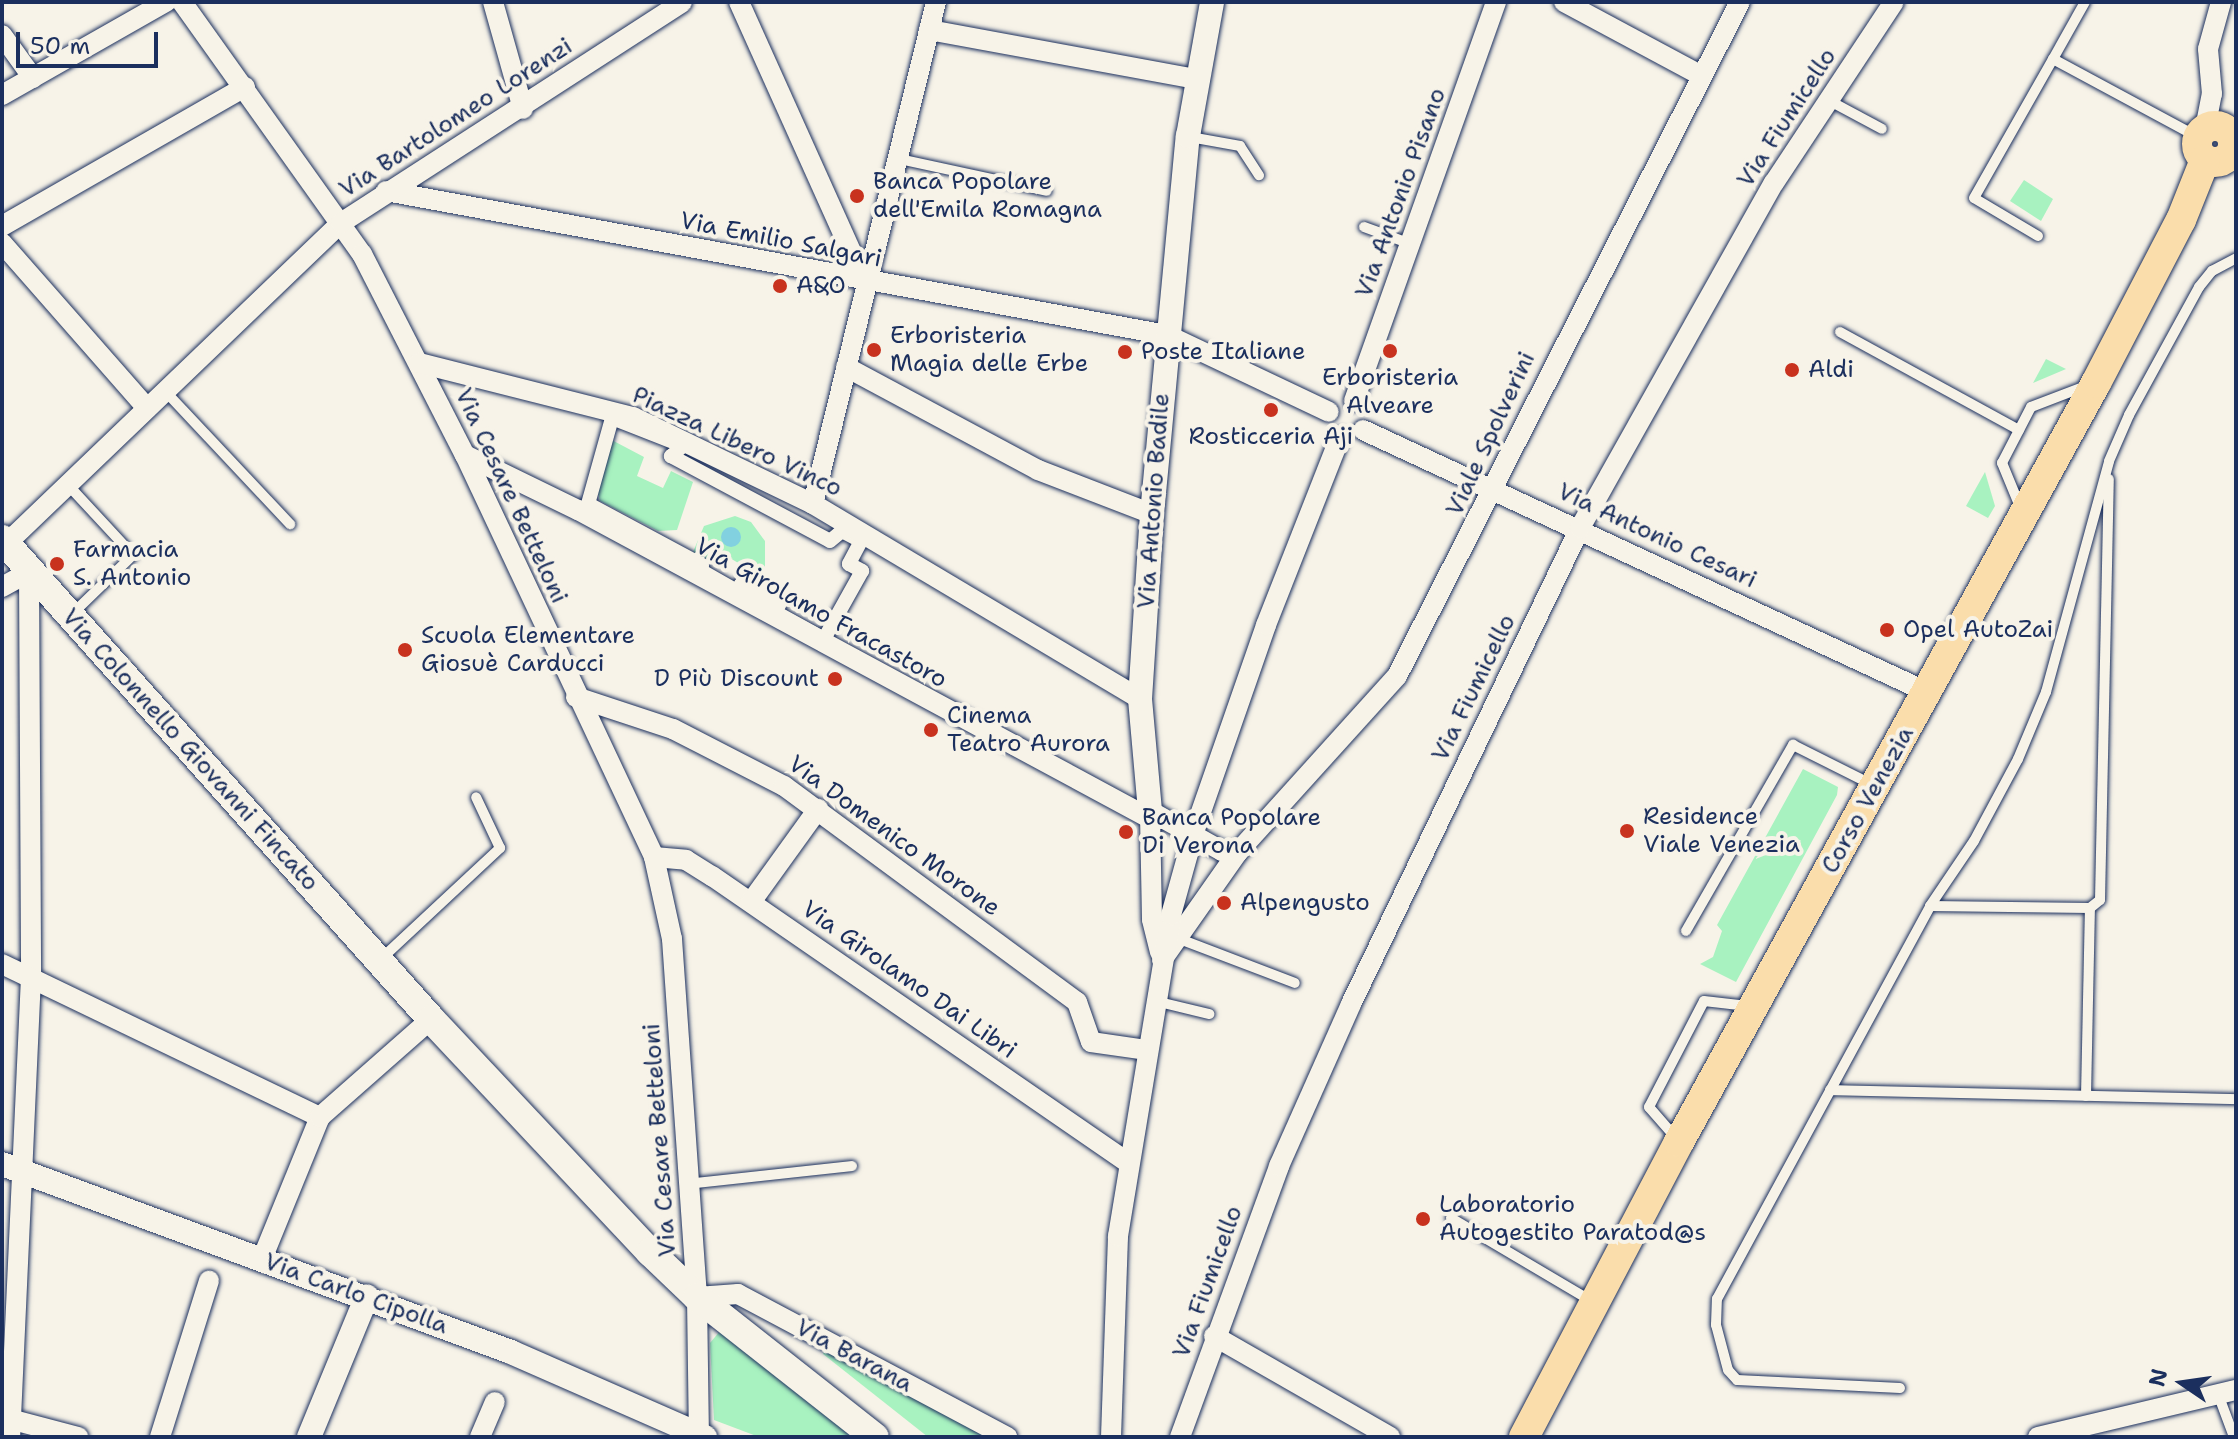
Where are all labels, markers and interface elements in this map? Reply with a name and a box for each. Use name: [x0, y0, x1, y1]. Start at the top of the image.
scale bar: [20, 16, 162, 66]
text: 50 m: [30, 30, 90, 62]
street label: Via Bartolomeo Lorenzi: [334, 32, 578, 204]
street label: Via Fiumicello: [1731, 43, 1843, 193]
street label: Via Antonio Pisano: [1350, 84, 1452, 302]
place label: Banca Popolare dell'Emila Romagna: [873, 168, 1102, 224]
marker: Banca Popolare dell'Emila Romagna: [848, 187, 866, 205]
street label: Via Emilio Salgari: [678, 206, 884, 274]
place label: A&O: [796, 272, 846, 300]
marker: A&O: [771, 277, 789, 295]
place label: Erboristeria Magia delle Erbe: [890, 322, 1088, 378]
place label: Poste Italiane: [1141, 338, 1306, 366]
marker: Erboristeria Magia delle Erbe: [865, 341, 883, 359]
marker: Erboristeria Alveare: [1381, 342, 1399, 360]
marker: Poste Italiane: [1116, 343, 1134, 361]
street label: Viale Spolverini: [1440, 347, 1542, 521]
place label: Aldi: [1808, 356, 1854, 384]
marker: Aldi: [1783, 361, 1801, 379]
place label: Erboristeria Alveare: [1322, 364, 1458, 420]
street label: Piazza Libero Vinco: [628, 381, 846, 503]
street label: Via Cesare Betteloni: [448, 384, 574, 608]
street label: Via Antonio Badile: [1132, 392, 1176, 610]
marker: Rosticceria Aji: [1262, 401, 1280, 419]
place label: Rosticceria Aji: [1189, 423, 1353, 451]
street label: Via Antonio Cesari: [1553, 477, 1761, 595]
street label: Via Girolamo Fracastoro: [690, 532, 952, 694]
place label: Farmacia S. Antonio: [73, 536, 191, 592]
marker: Farmacia S. Antonio: [48, 555, 66, 573]
street label: Via Colonnello Giovanni Fincato: [55, 603, 325, 897]
street label: Via Fiumicello: [1426, 610, 1522, 766]
place label: Opel AutoZai: [1903, 616, 2053, 644]
marker: Opel AutoZai: [1878, 621, 1896, 639]
place label: Scuola Elementare Giosuè Carducci: [421, 622, 635, 678]
marker: Scuola Elementare Giosuè Carducci: [396, 641, 414, 659]
place label: D Più Discount: [654, 665, 819, 693]
marker: D Più Discount: [826, 670, 844, 688]
place label: Cinema Teatro Aurora: [947, 702, 1110, 758]
marker: Cinema Teatro Aurora: [922, 721, 940, 739]
street label: Corso Venezia: [1816, 722, 1920, 878]
street label: Via Domenico Morone: [782, 749, 1006, 923]
place label: Residence Viale Venezia: [1643, 803, 1800, 859]
place label: Banca Popolare Di Verona: [1142, 804, 1321, 860]
marker: Residence Viale Venezia: [1618, 822, 1636, 840]
marker: Banca Popolare Di Verona: [1117, 823, 1135, 841]
place label: Alpengusto: [1240, 889, 1370, 917]
marker: Alpengusto: [1215, 894, 1233, 912]
street label: Via Girolamo Dai Libri: [796, 895, 1022, 1065]
street label: Via Cesare Betteloni: [637, 1022, 683, 1258]
place label: Laboratorio Autogestito Paratod@s: [1439, 1191, 1706, 1247]
street label: Via Fiumicello: [1167, 1202, 1249, 1362]
marker: Laboratorio Autogestito Paratod@s: [1414, 1210, 1432, 1228]
street label: Via Carlo Cipolla: [260, 1247, 452, 1341]
street label: Via Barana: [791, 1313, 917, 1399]
north arrow: [2142, 1343, 2222, 1423]
text: N: [2142, 1366, 2174, 1389]

